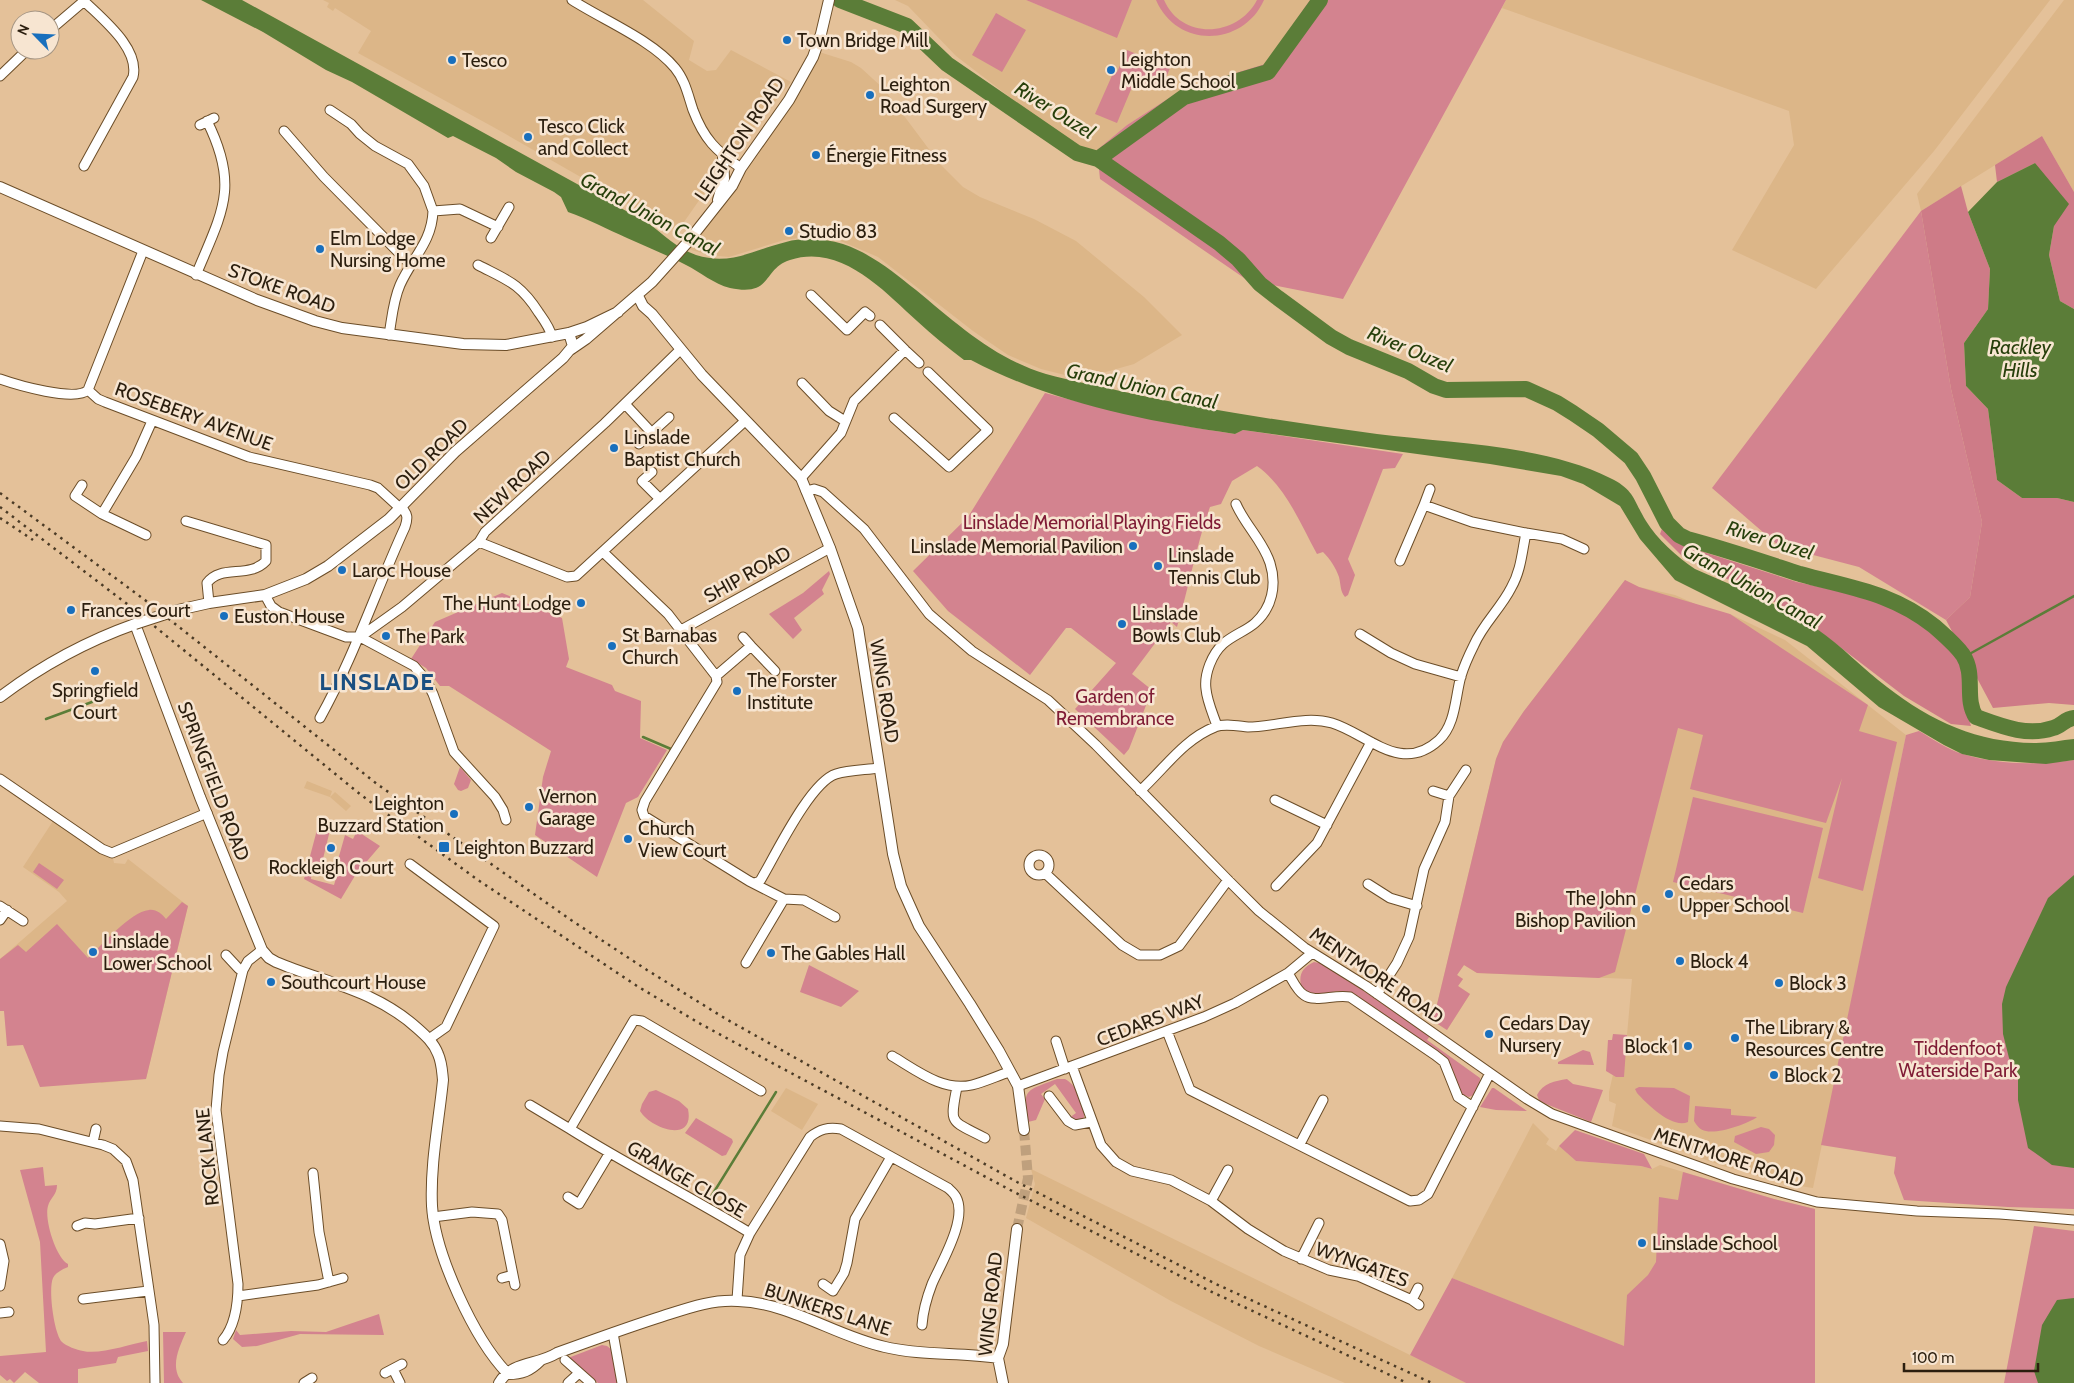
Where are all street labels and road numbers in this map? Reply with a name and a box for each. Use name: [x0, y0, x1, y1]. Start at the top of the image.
street label: LEIGHTON ROAD: [690, 73, 789, 206]
street label: STOKE ROAD: [225, 258, 339, 319]
street label: ROSEBERY AVENUE: [112, 377, 276, 456]
street label: OLD ROAD: [390, 413, 473, 495]
street label: NEW ROAD: [469, 445, 556, 528]
street label: SHIP ROAD: [700, 541, 795, 608]
street label: WING ROAD: [865, 638, 904, 745]
street label: SPRINGFIELD ROAD: [173, 698, 255, 864]
street label: MENTMORE ROAD: [1305, 922, 1448, 1029]
street label: CEDARS WAY: [1093, 989, 1207, 1051]
street label: ROCK LANE: [191, 1107, 224, 1207]
street label: MENTMORE ROAD: [1651, 1122, 1807, 1193]
street label: GRANGE CLOSE: [623, 1136, 750, 1223]
street label: WYNGATES: [1312, 1237, 1411, 1292]
street label: WING ROAD: [974, 1251, 1007, 1357]
street label: BUNKERS LANE: [762, 1278, 894, 1341]

